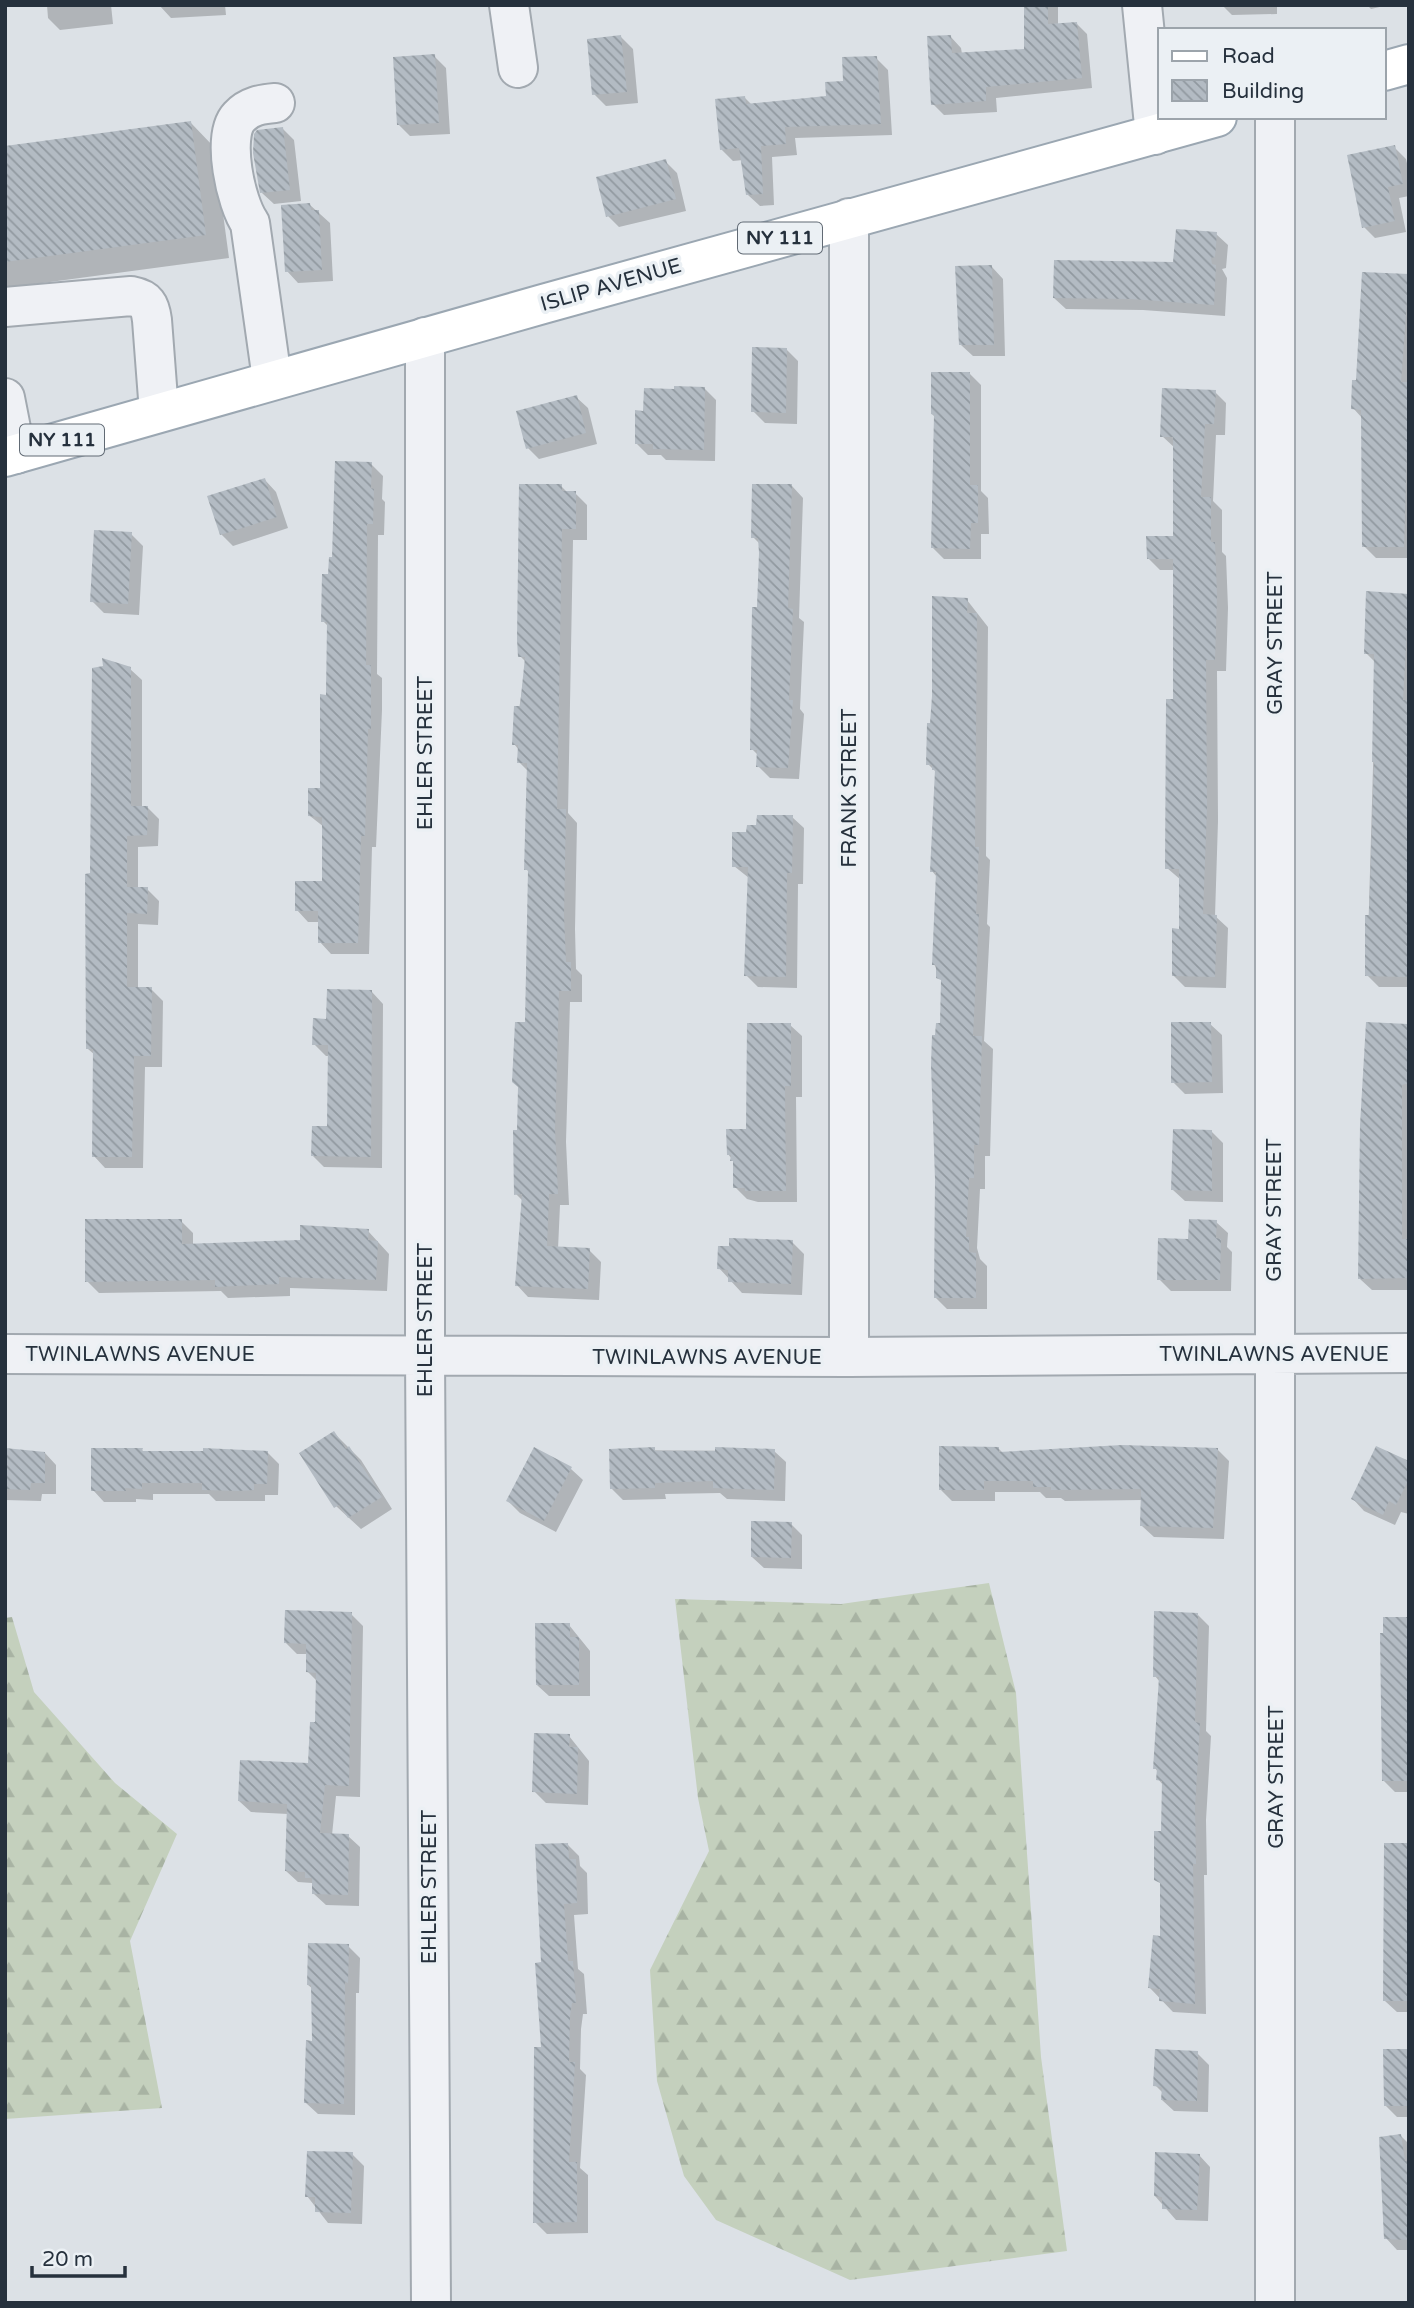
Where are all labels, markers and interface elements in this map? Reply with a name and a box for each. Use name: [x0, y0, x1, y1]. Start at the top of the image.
legend: [1158, 28, 1386, 119]
text: Road: [1222, 44, 1275, 69]
text: Building: [1222, 79, 1304, 104]
road number: NY 111: [738, 222, 822, 254]
street label: ISLIP AVENUE: [538, 253, 684, 317]
road number: NY 111: [20, 424, 104, 456]
street label: GRAY STREET: [1263, 571, 1288, 715]
street label: EHLER STREET: [413, 675, 438, 830]
street label: FRANK STREET: [837, 708, 862, 868]
street label: GRAY STREET: [1262, 1138, 1287, 1282]
street label: EHLER STREET: [413, 1242, 438, 1397]
street label: TWINLAWNS AVENUE: [25, 1342, 255, 1367]
street label: TWINLAWNS AVENUE: [1159, 1342, 1389, 1367]
street label: TWINLAWNS AVENUE: [592, 1345, 822, 1370]
street label: GRAY STREET: [1264, 1705, 1289, 1849]
street label: EHLER STREET: [417, 1809, 442, 1964]
scale bar: [32, 2234, 124, 2278]
text: 20 m: [42, 2247, 93, 2272]

